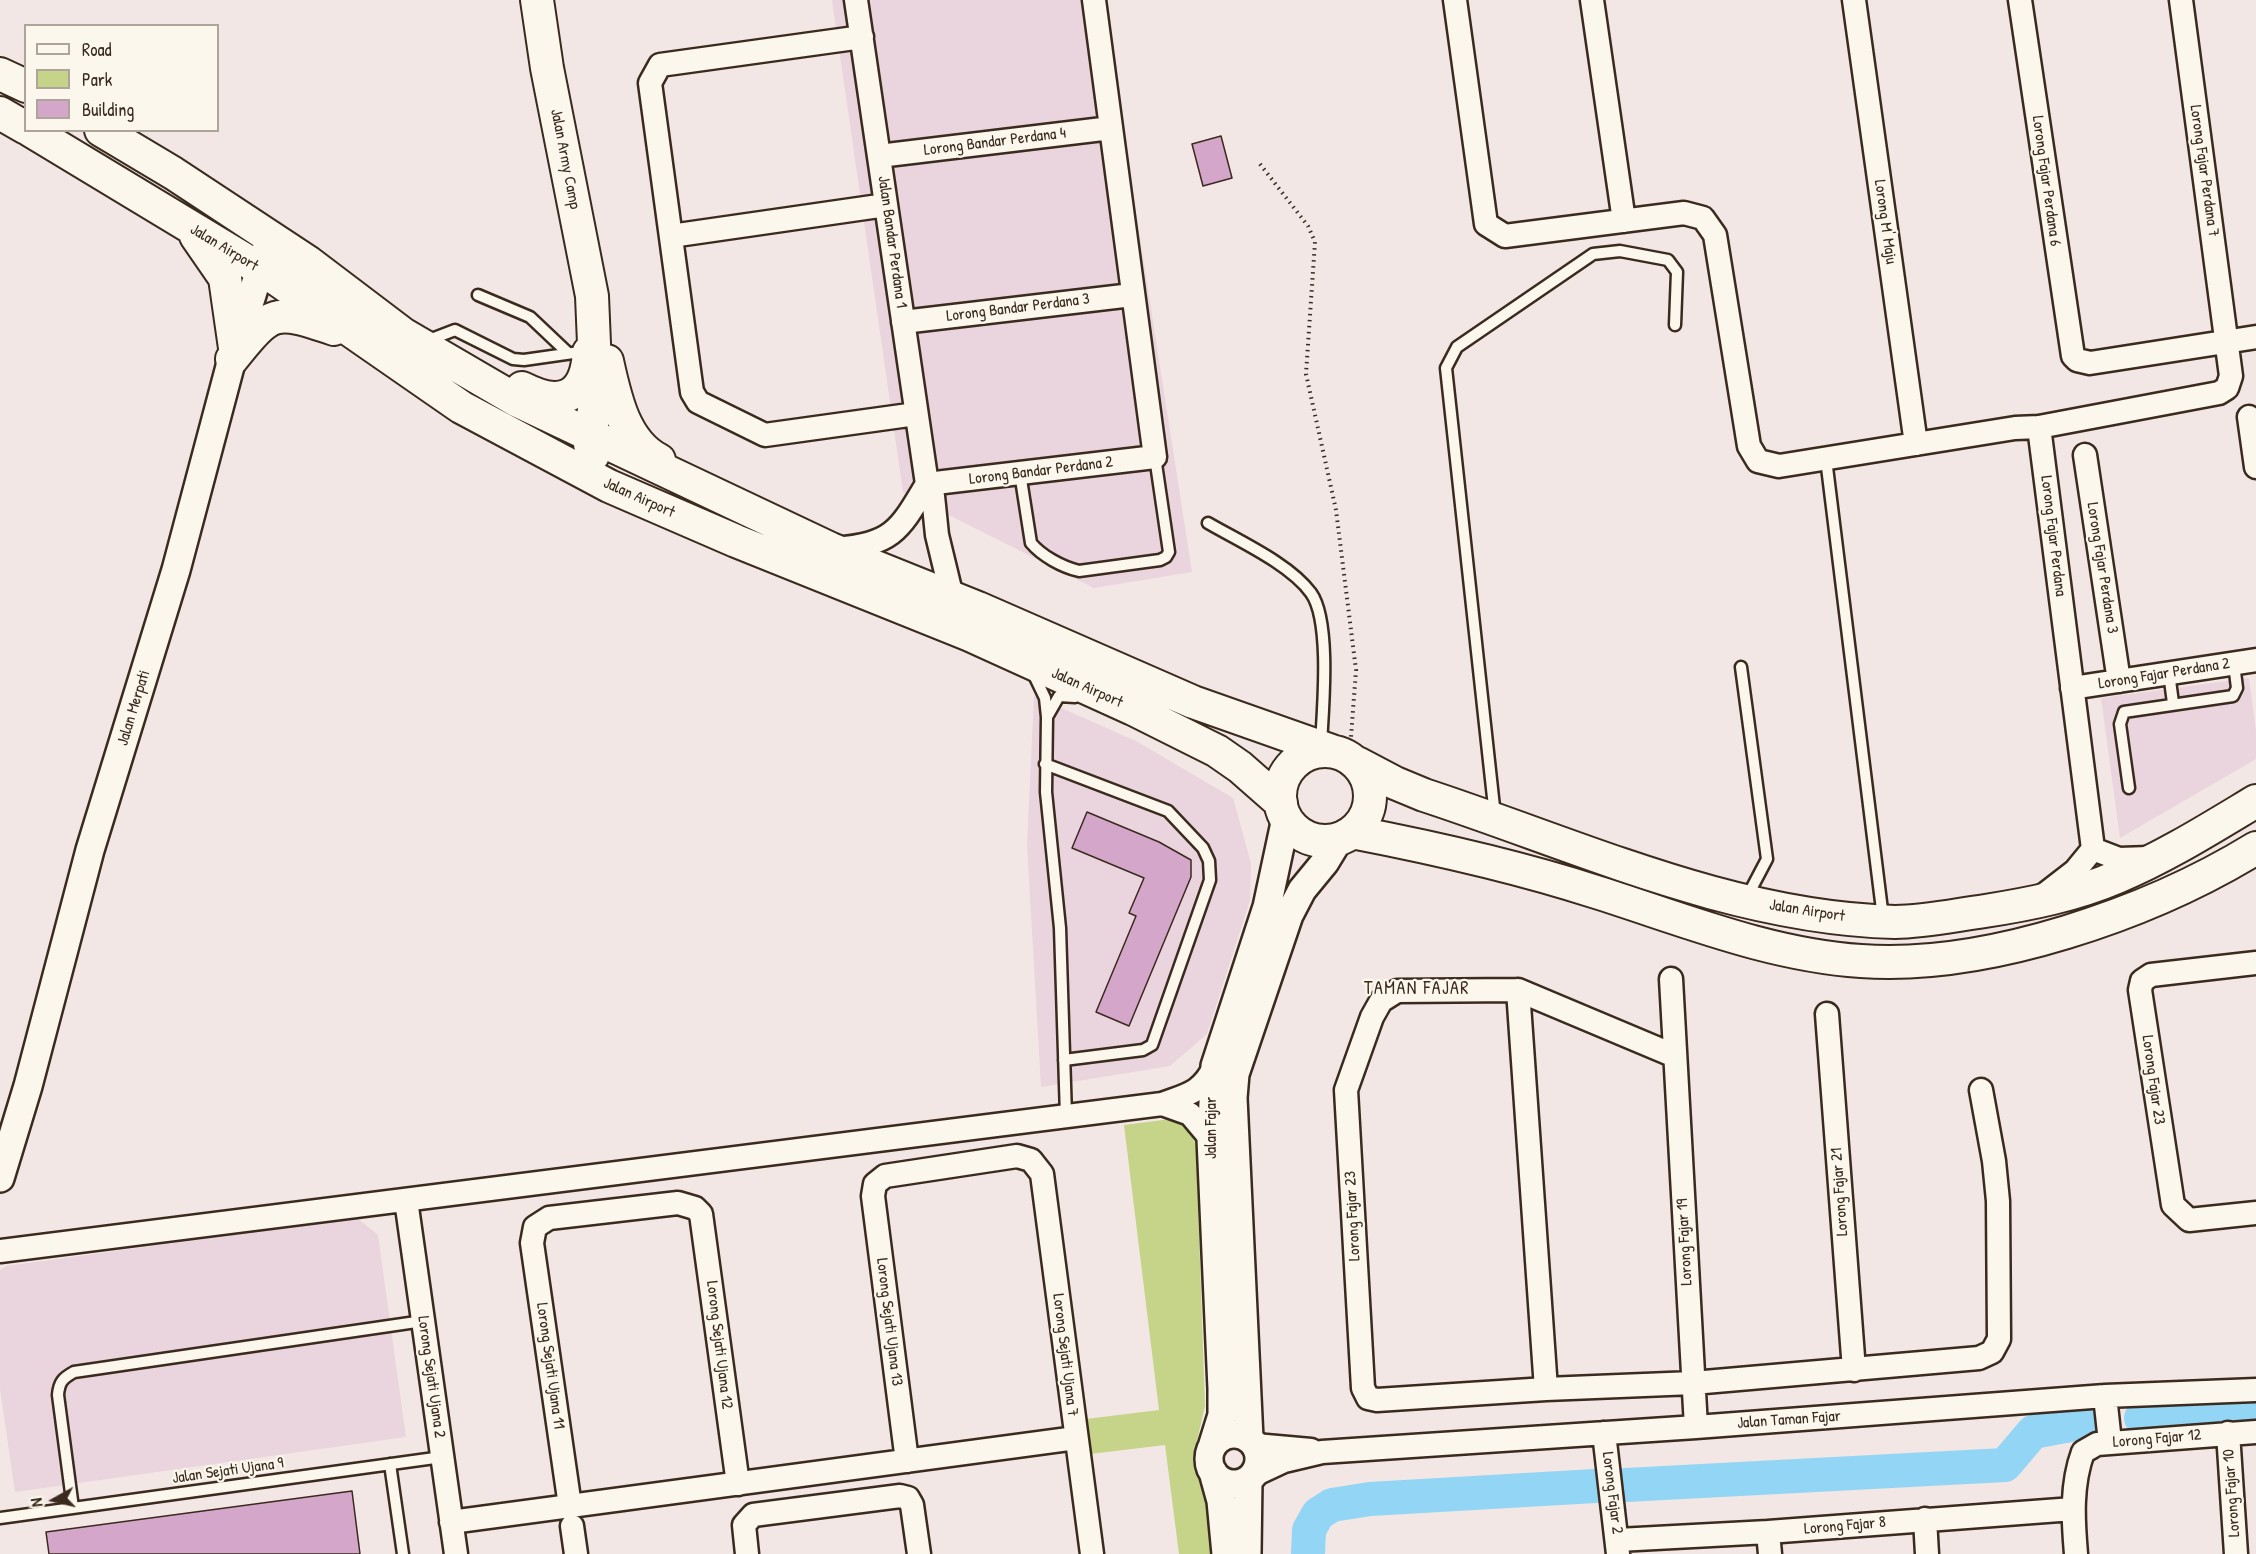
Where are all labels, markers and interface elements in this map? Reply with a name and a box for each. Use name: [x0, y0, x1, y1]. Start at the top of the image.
legend: [24, 24, 219, 132]
text: Road: [82, 37, 112, 62]
text: Park: [82, 67, 112, 92]
text: Building: [82, 97, 134, 122]
street label: Lorong Fajar Perdana 7: [2185, 104, 2223, 238]
street label: Jalan Army Camp: [546, 107, 584, 211]
street label: Lorong Fajar Perdana 6: [2027, 115, 2065, 247]
street label: Lorong Bandar Perdana 4: [923, 124, 1067, 160]
street label: Jalan Bandar Perdana 1: [873, 175, 911, 309]
street label: Lorong M' Maju: [1870, 179, 1900, 265]
street label: Jalan Airport: [186, 220, 262, 276]
street label: Lorong Bandar Perdana 3: [945, 290, 1091, 326]
street label: Lorong Bandar Perdana 2: [968, 453, 1114, 489]
street label: Jalan Airport: [600, 474, 678, 522]
street label: Lorong Fajar Perdana: [2036, 475, 2070, 597]
street label: Lorong Fajar Perdana 3: [2082, 501, 2122, 635]
street label: Lorong Fajar Perdana 2: [2097, 654, 2231, 694]
street label: Jalan Airport: [1048, 664, 1126, 712]
street label: Jalan Merpati: [113, 668, 155, 748]
street label: Jalan Airport: [1768, 896, 1846, 926]
district label: TAMAN FAJAR: [1364, 978, 1470, 1000]
street label: Lorong Fajar 23: [2137, 1034, 2169, 1126]
street label: Jalan Fajar: [1202, 1097, 1222, 1159]
street label: Lorong Fajar 21: [1827, 1147, 1853, 1237]
street label: Lorong Fajar 23: [1341, 1171, 1365, 1261]
street label: Lorong Fajar 19: [1673, 1198, 1697, 1286]
street label: Lorong Sejati Ujana 13: [872, 1257, 906, 1387]
street label: Lorong Sejati Ujana 12: [702, 1280, 736, 1410]
street label: Lorong Sejati Ujana 7: [1048, 1293, 1082, 1417]
street label: Lorong Sejati Ujana 11: [532, 1302, 568, 1430]
street label: Lorong Sejati Ujana 2: [413, 1315, 449, 1439]
street label: Jalan Taman Fajar: [1736, 1407, 1842, 1433]
street label: Lorong Fajar 12: [2112, 1426, 2202, 1452]
street label: Lorong Fajar 10: [2219, 1448, 2245, 1538]
street label: Lorong Fajar 2: [1597, 1451, 1627, 1535]
street label: Jalan Sejati Ujana 9: [171, 1454, 285, 1488]
north arrow: [24, 1470, 84, 1530]
text: N: [25, 1497, 48, 1508]
street label: Lorong Fajar 8: [1803, 1513, 1887, 1539]

